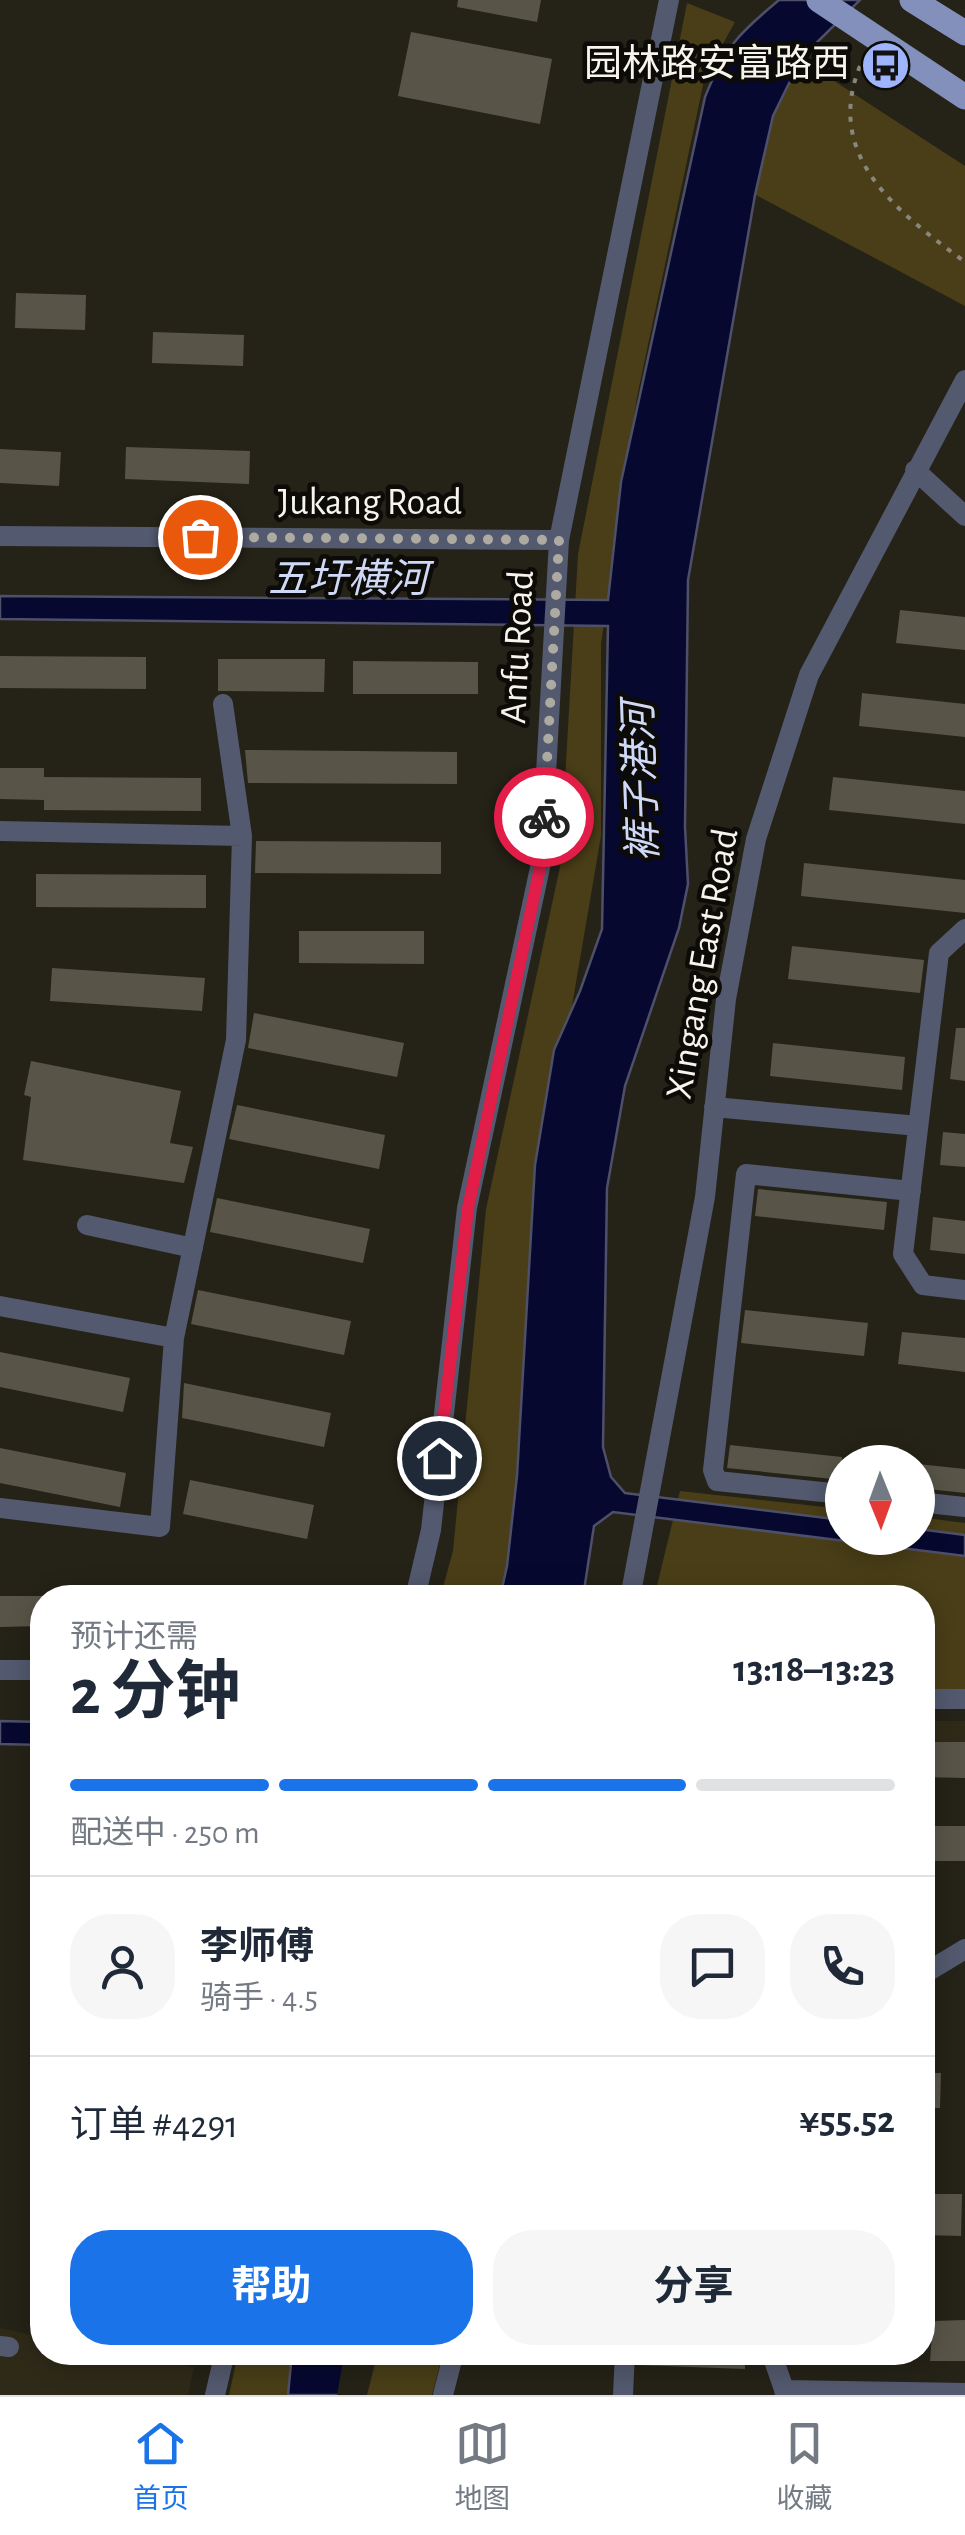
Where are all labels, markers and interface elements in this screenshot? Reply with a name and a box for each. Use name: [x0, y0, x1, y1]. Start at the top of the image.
bus stop icon: 园林路安富路西: [859, 39, 911, 91]
place label: 园林路安富路西: [584, 43, 850, 84]
street label: Jukang Road: [278, 484, 462, 522]
pin: [158, 495, 243, 580]
icon: bag: [173, 510, 228, 565]
water label: 五圩横河: [268, 558, 435, 600]
street label: Anfu Road: [495, 569, 541, 725]
water label: 裤子港河: [617, 694, 665, 863]
courier: [494, 767, 594, 867]
icon: bike: [517, 790, 572, 845]
street label: Xingang East Road: [660, 826, 746, 1102]
pin: [397, 1416, 482, 1501]
icon: home: [412, 1431, 467, 1486]
north arrow: [825, 1445, 935, 1555]
map controls: [825, 1445, 935, 1555]
text: 预计还需: [70, 1621, 198, 1653]
text: 13:18–13:23: [733, 1651, 895, 1689]
text: 2 分钟: [70, 1661, 240, 1726]
text: 配送中 · 250 m: [70, 1817, 260, 1849]
button: person: [70, 1914, 175, 2019]
button: chat: [660, 1914, 765, 2019]
button: phone: [790, 1914, 895, 2019]
text: 李师傅: [200, 1929, 314, 1967]
text: 骑手 · 4.5: [200, 1982, 318, 2014]
text: ¥55.52: [799, 2102, 895, 2140]
text: 订单 #4291: [70, 2107, 238, 2145]
button: 帮助: [70, 2230, 473, 2345]
button: 分享: [493, 2230, 895, 2345]
tab: 首页: [133, 2416, 189, 2517]
tab: 地图: [454, 2416, 510, 2517]
tab: 收藏: [776, 2416, 832, 2517]

